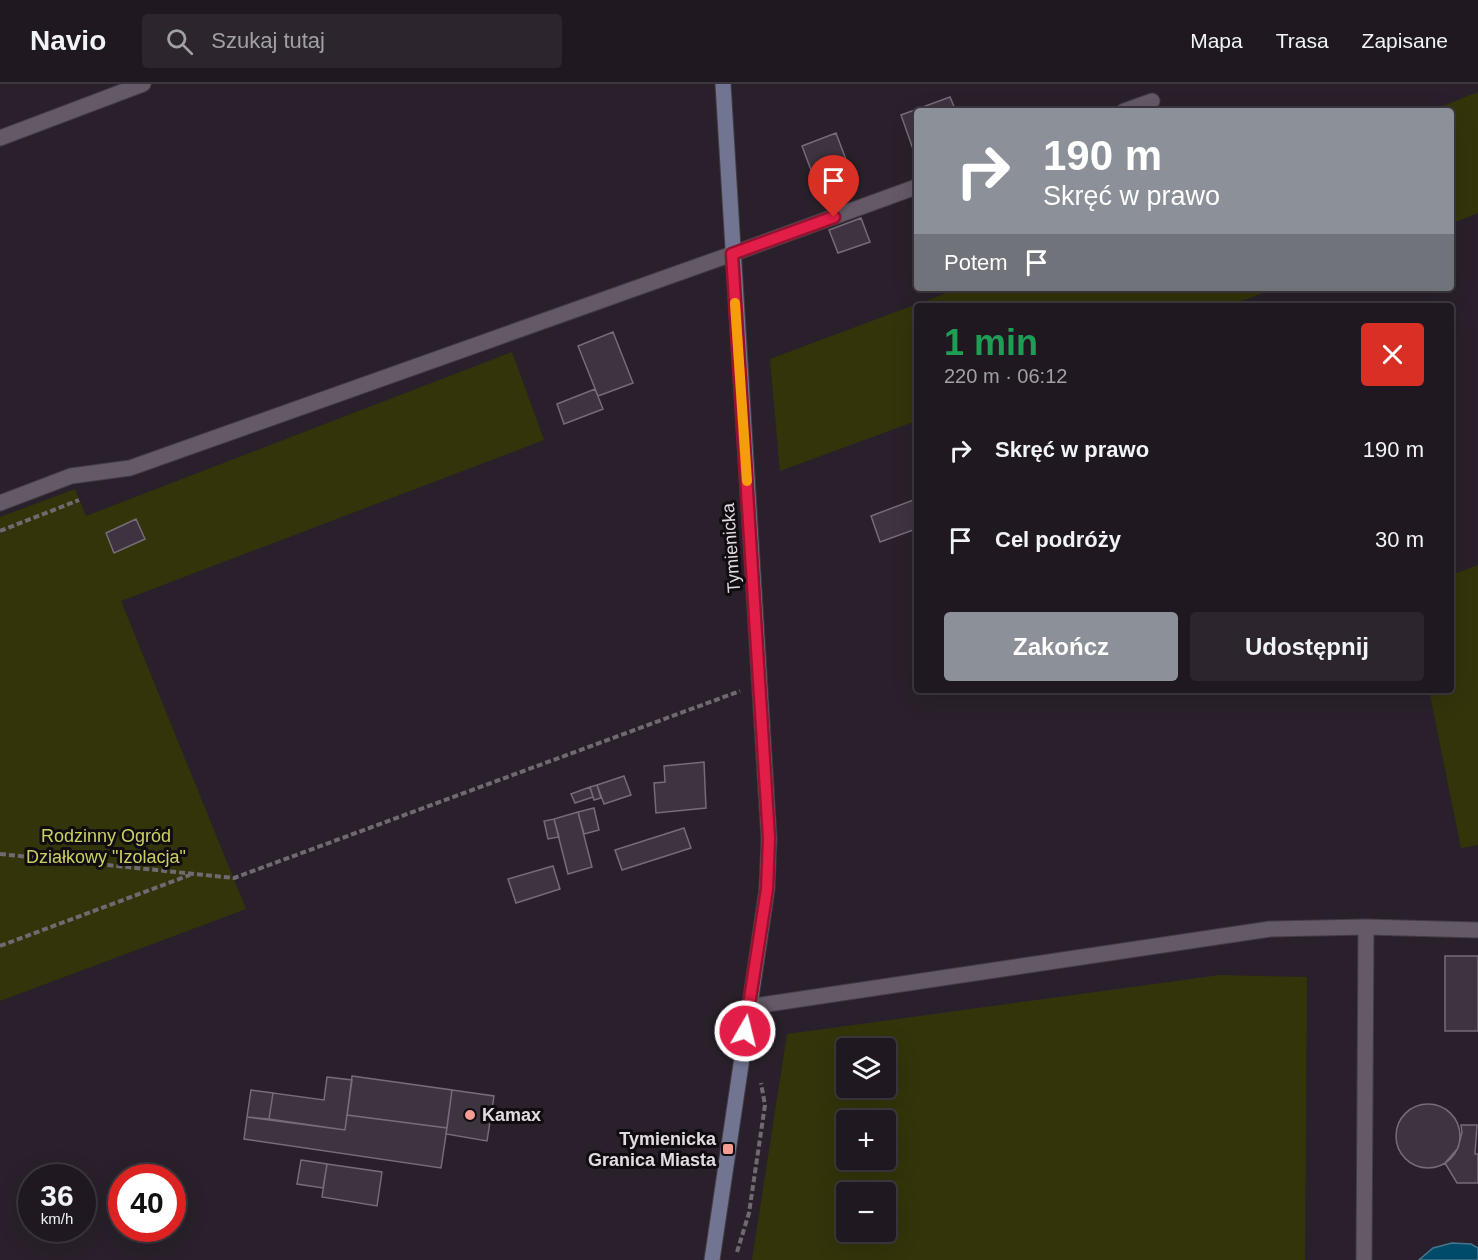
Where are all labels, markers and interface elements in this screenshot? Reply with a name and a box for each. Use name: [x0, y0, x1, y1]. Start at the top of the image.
search box: [142, 14, 562, 68]
text: Navio: [30, 25, 106, 56]
icon: search: [163, 25, 196, 58]
text: Szukaj tutaj: [211, 28, 325, 53]
text: Mapa: [1190, 29, 1243, 52]
text: Trasa: [1276, 29, 1329, 52]
text: Zapisane: [1362, 29, 1448, 52]
icon: right: [944, 132, 1022, 210]
text: 190 m: [1043, 132, 1162, 179]
pin: [808, 155, 859, 217]
icon: arrive: [817, 164, 850, 197]
text: Skręć w prawo: [1043, 181, 1220, 211]
icon: arrive: [1020, 246, 1053, 279]
text: Potem: [944, 250, 1008, 275]
text: 1 min: [944, 322, 1038, 363]
button: close: [1361, 323, 1424, 386]
text: 220 m · 06:12: [944, 365, 1067, 387]
icon: right: [944, 434, 977, 467]
text: Skręć w prawo: [995, 437, 1149, 462]
text: 190 m: [1363, 437, 1424, 462]
street label: Tymienicka: [718, 501, 744, 594]
icon: arrive: [944, 524, 977, 557]
text: Cel podróży: [995, 527, 1121, 552]
text: 30 m: [1375, 527, 1424, 552]
button: Zakończ: [944, 612, 1178, 681]
button: Udostępnij: [1190, 612, 1424, 681]
park label: Rodzinny Ogród Działkowy "Izolacja": [26, 826, 186, 867]
position arrow: [713, 999, 777, 1063]
map controls: [836, 1038, 896, 1242]
button: layers: [836, 1038, 896, 1098]
place label: Kamax: [482, 1105, 541, 1125]
marker: Kamax: [463, 1108, 477, 1122]
button: +: [836, 1110, 896, 1170]
place label: Tymienicka Granica Miasta: [588, 1129, 717, 1170]
marker: Tymienicka Granica Miasta: [721, 1142, 735, 1156]
speed limit sign: 40: [108, 1164, 186, 1242]
text: 36: [40, 1179, 74, 1212]
button: −: [836, 1182, 896, 1242]
text: km/h: [41, 1210, 73, 1227]

